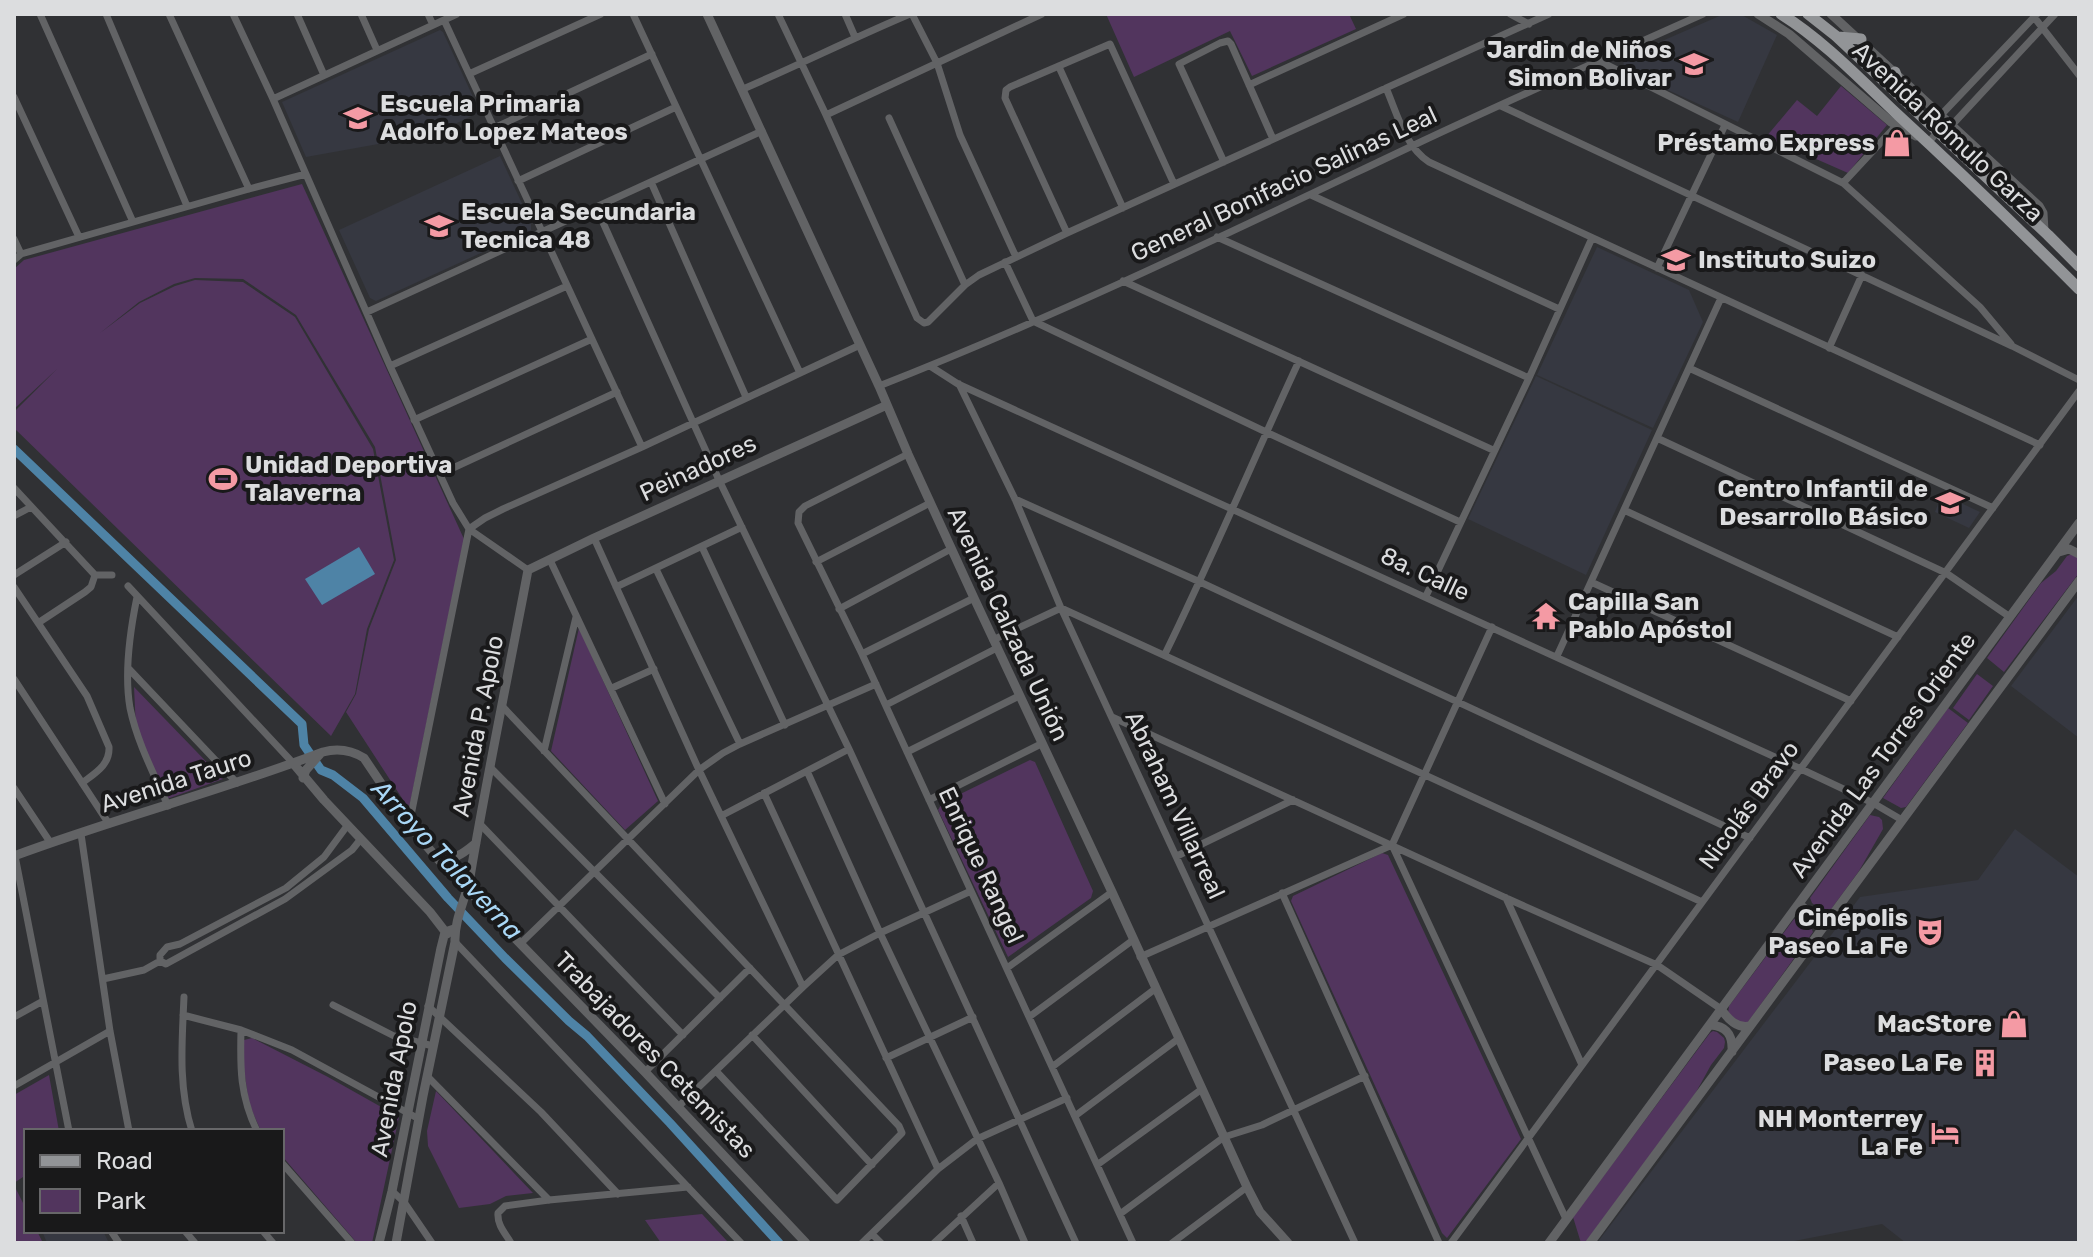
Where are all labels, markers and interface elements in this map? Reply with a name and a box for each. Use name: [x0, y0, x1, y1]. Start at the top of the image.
place label: Jardin de Niños Simon Bolivar: [1486, 36, 1672, 92]
street label: Avenida Rómulo Garza: [1847, 36, 2049, 228]
school or university icon: Jardin de Niños Simon Bolivar: [1679, 49, 1709, 79]
place label: Escuela Primaria Adolfo Lopez Mateos: [380, 90, 628, 146]
street label: General Bonifacio Salinas Leal: [1127, 101, 1441, 267]
school or university icon: Escuela Primaria Adolfo Lopez Mateos: [343, 103, 373, 133]
shop icon: Préstamo Express: [1882, 128, 1912, 158]
place label: Préstamo Express: [1657, 129, 1875, 157]
place label: Escuela Secundaria Tecnica 48: [461, 198, 696, 254]
school or university icon: Escuela Secundaria Tecnica 48: [424, 211, 454, 241]
school or university icon: Instituto Suizo: [1661, 245, 1691, 275]
place label: Instituto Suizo: [1698, 246, 1876, 274]
street label: Peinadores: [635, 429, 761, 507]
place label: Unidad Deportiva Talaverna: [245, 451, 452, 507]
sports icon: Unidad Deportiva Talaverna: [208, 464, 238, 494]
place label: Centro Infantil de Desarrollo Básico: [1717, 475, 1928, 531]
school or university icon: Centro Infantil de Desarrollo Básico: [1935, 488, 1965, 518]
street label: Avenida Calzada Unión: [941, 503, 1075, 745]
street label: 8a. Calle: [1376, 541, 1474, 607]
place label: Capilla San Pablo Apóstol: [1568, 588, 1732, 644]
temple icon: Capilla San Pablo Apóstol: [1531, 601, 1561, 631]
street label: Avenida Las Torres Oriente: [1785, 627, 1981, 883]
street label: Avenida P. Apolo: [447, 633, 509, 819]
street label: Abraham Villarreal: [1119, 707, 1231, 903]
street label: Nicolás Bravo: [1693, 736, 1805, 874]
street label: Avenida Tauro: [97, 743, 255, 819]
water label: Arroyo Talaverna: [364, 772, 529, 946]
street label: Enrique Rangel: [933, 782, 1029, 948]
place label: Cinépolis Paseo La Fe: [1768, 904, 1908, 960]
theatre icon: Cinépolis Paseo La Fe: [1915, 917, 1945, 947]
street label: Trabajadores Cetemistas: [549, 946, 761, 1164]
street label: Avenida Apolo: [365, 999, 423, 1159]
shop icon: MacStore: [1999, 1009, 2029, 1039]
place label: MacStore: [1877, 1010, 1992, 1038]
building icon: Paseo La Fe: [1970, 1048, 2000, 1078]
place label: Paseo La Fe: [1823, 1049, 1963, 1077]
place label: NH Monterrey La Fe: [1758, 1105, 1923, 1161]
hotel icon: NH Monterrey La Fe: [1930, 1118, 1960, 1148]
legend: [24, 1129, 284, 1233]
text: Road: [96, 1147, 153, 1175]
text: Park: [96, 1187, 147, 1215]

